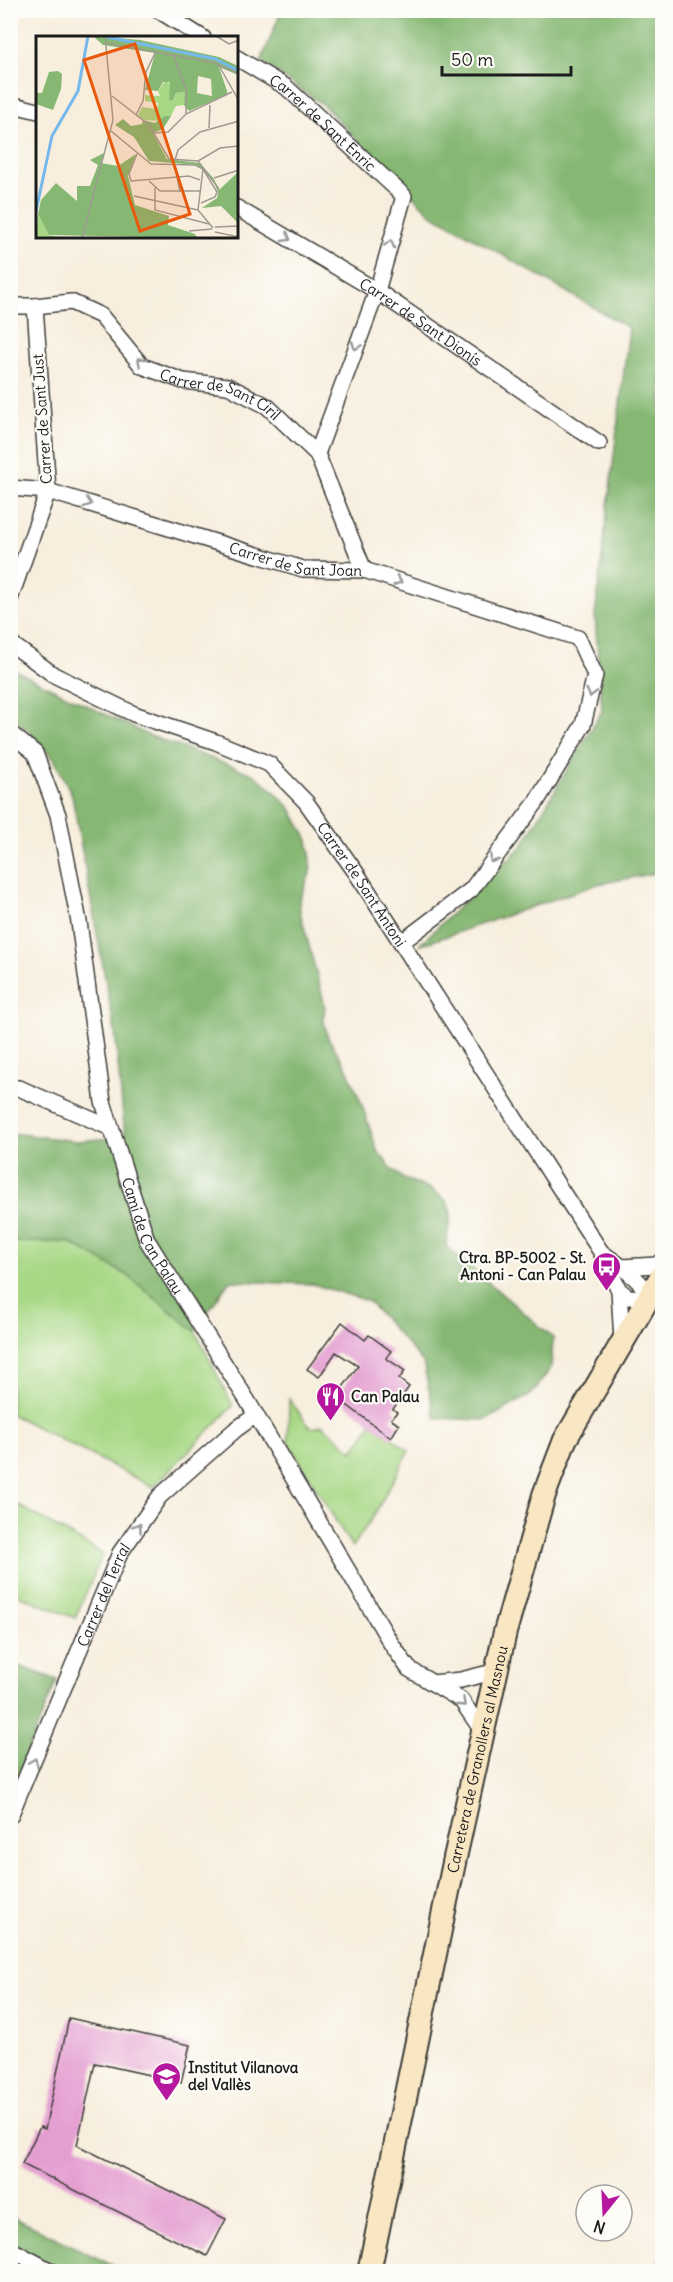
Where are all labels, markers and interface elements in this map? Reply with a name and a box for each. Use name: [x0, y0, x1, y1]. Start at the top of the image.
inset map: [36, 36, 238, 238]
scale bar: [442, 39, 571, 77]
text: 50 m: [451, 48, 493, 71]
street label: Carrer de Sant Enric: [266, 70, 381, 175]
one-way arrow: [281, 231, 291, 242]
one-way arrow: [383, 239, 395, 249]
street label: Carrer de Sant Dionís: [356, 273, 486, 370]
one-way arrow: [351, 340, 364, 351]
street label: Carrer de Sant Just: [28, 353, 56, 485]
one-way arrow: [137, 358, 148, 369]
street label: Carrer de Sant Ciril: [157, 364, 285, 424]
one-way arrow: [82, 496, 93, 508]
street label: Carrer de Sant Joan: [227, 537, 363, 579]
one-way arrow: [392, 574, 403, 586]
one-way arrow: [585, 687, 598, 697]
street label: Carrer de Sant Antoni: [314, 818, 411, 950]
one-way arrow: [490, 853, 501, 864]
street label: Camí de Can Palau: [118, 1175, 188, 1298]
place label: Ctra. BP-5002 - St. Antoni - Can Palau: [459, 1248, 586, 1284]
bus stop icon: Ctra. BP-5002 - St. Antoni - Can Palau: [591, 1250, 623, 1292]
restaurant icon: Can Palau: [314, 1380, 346, 1422]
place label: Can Palau: [351, 1387, 420, 1406]
one-way arrow: [131, 1522, 142, 1533]
street label: Carrer del Terral: [72, 1539, 134, 1649]
street label: Carretera de Granollers al Masnou: [443, 1643, 511, 1875]
one-way arrow: [455, 1696, 465, 1707]
one-way arrow: [27, 1757, 39, 1768]
place label: Institut Vilanova del Vallès: [188, 2058, 299, 2094]
school or university icon: Institut Vilanova del Vallès: [151, 2060, 183, 2102]
north arrow: [574, 2183, 634, 2243]
text: N: [591, 2216, 608, 2238]

